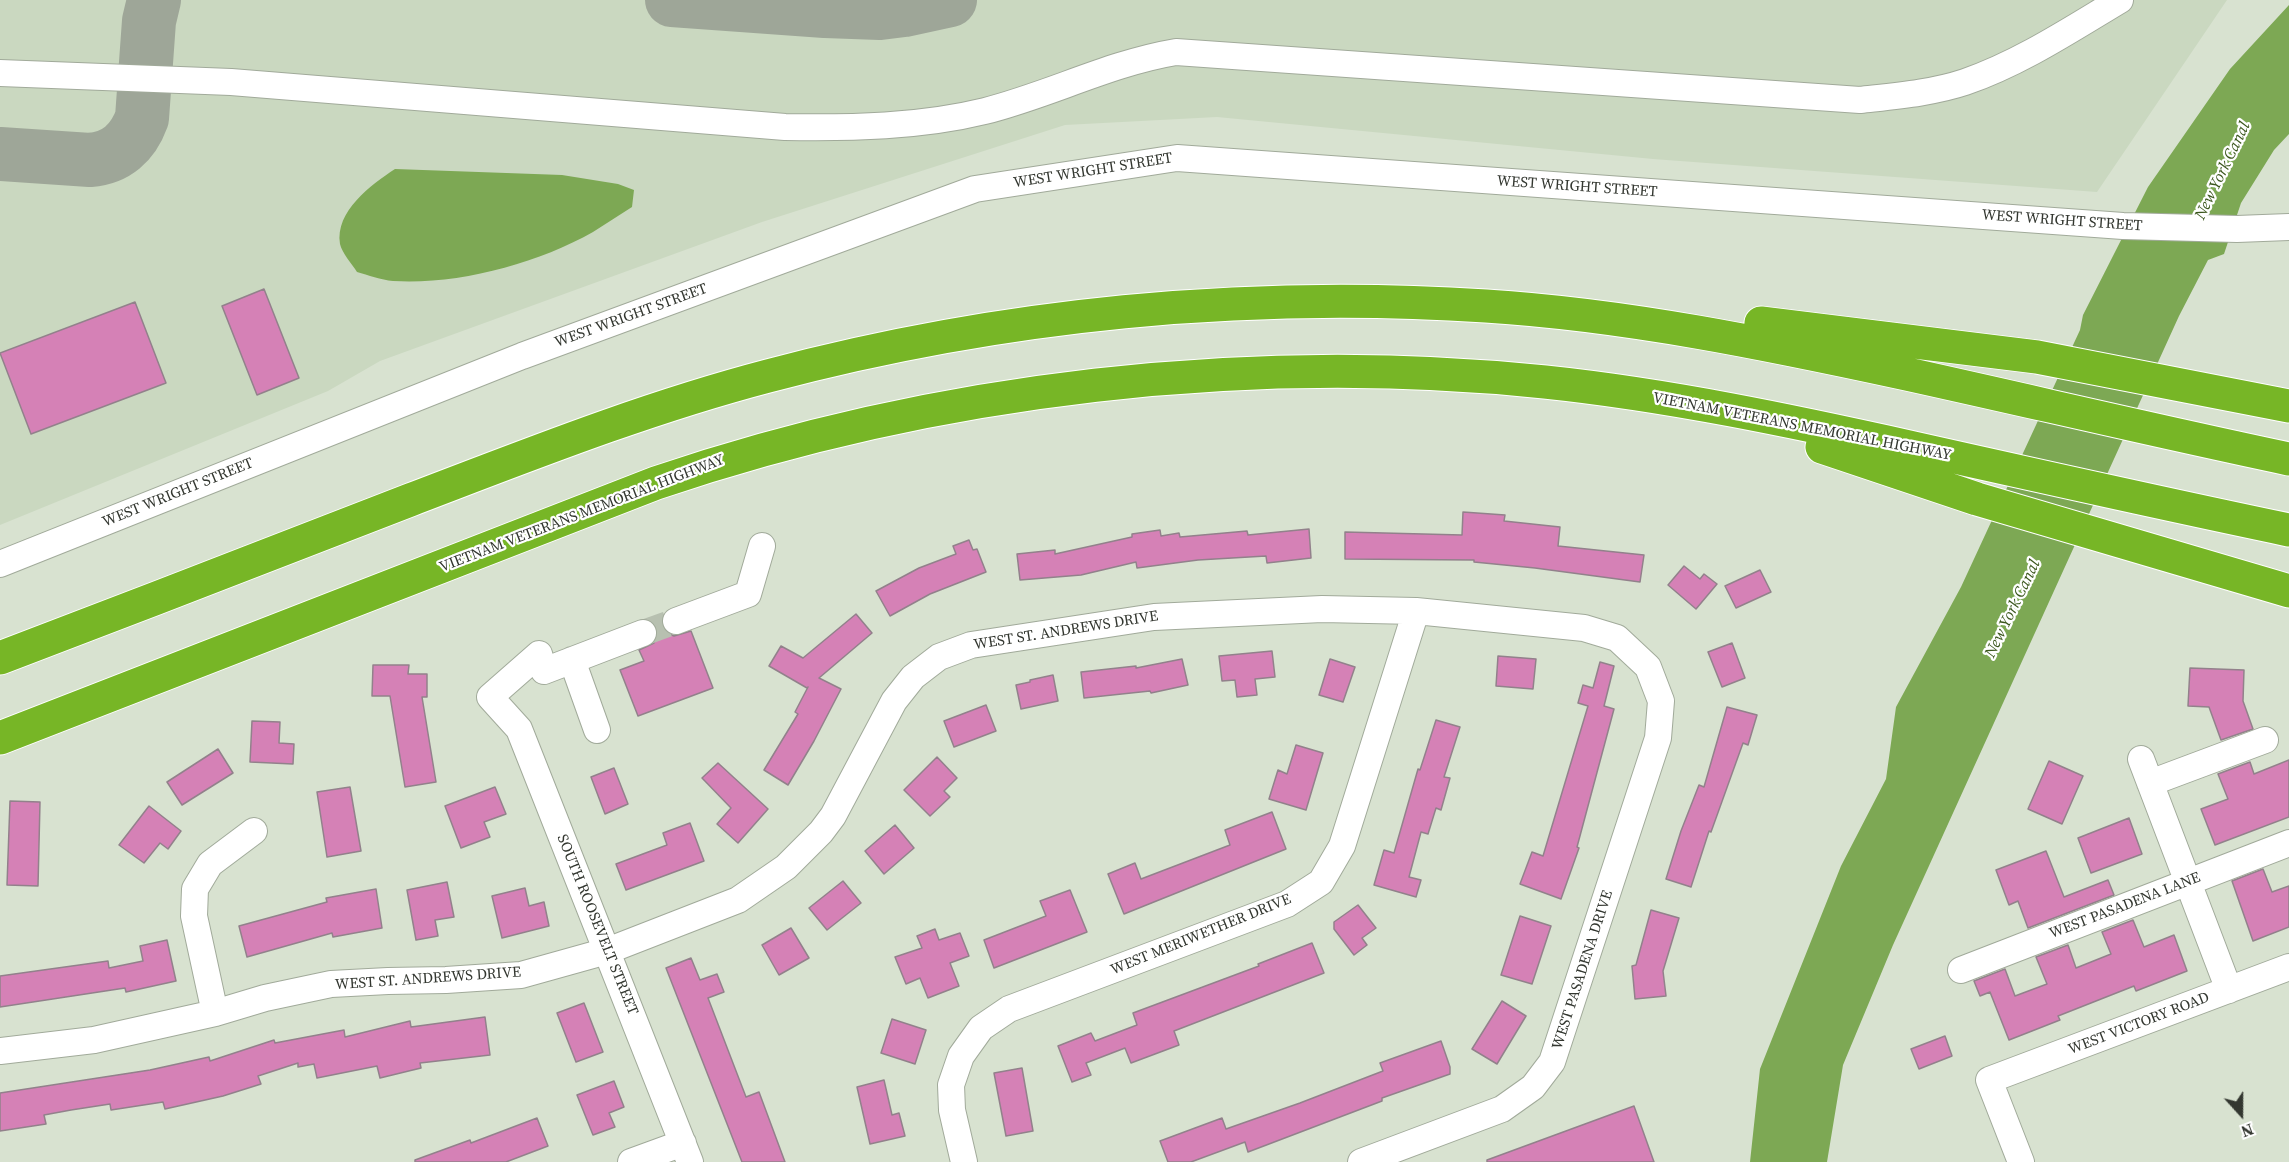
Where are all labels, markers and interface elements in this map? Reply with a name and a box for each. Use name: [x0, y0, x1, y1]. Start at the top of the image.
water label: New York Canal: [2191, 119, 2255, 223]
street label: WEST WRIGHT STREET: [1012, 150, 1174, 192]
street label: WEST WRIGHT STREET: [1496, 172, 1658, 202]
street label: WEST WRIGHT STREET: [1981, 206, 2143, 236]
street label: WEST WRIGHT STREET: [552, 280, 710, 352]
street label: VIETNAM VETERANS MEMORIAL HIGHWAY: [1651, 389, 1953, 465]
street label: VIETNAM VETERANS MEMORIAL HIGHWAY: [437, 451, 727, 577]
street label: WEST WRIGHT STREET: [100, 455, 256, 531]
water label: New York Canal: [1981, 557, 2045, 661]
street label: WEST ST. ANDREWS DRIVE: [973, 608, 1159, 654]
street label: SOUTH ROOSEVELT STREET: [552, 832, 642, 1018]
street label: WEST PASADENA LANE: [2047, 869, 2203, 943]
street label: WEST PASADENA DRIVE: [1549, 888, 1617, 1052]
street label: WEST MERIWETHER DRIVE: [1108, 891, 1294, 979]
street label: WEST ST. ANDREWS DRIVE: [334, 964, 522, 994]
street label: WEST VICTORY ROAD: [2066, 989, 2212, 1059]
north arrow: [2211, 1084, 2271, 1144]
text: N: [2238, 1118, 2257, 1143]

